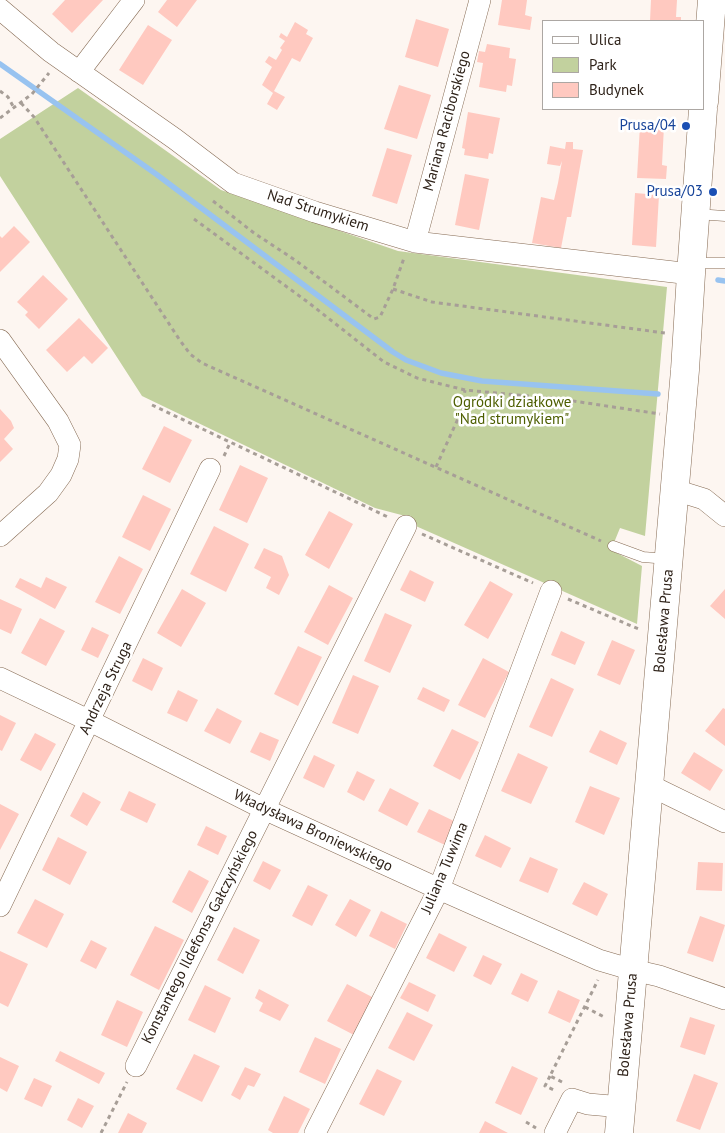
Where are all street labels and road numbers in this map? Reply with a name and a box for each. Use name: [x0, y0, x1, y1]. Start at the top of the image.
street label: Mariana Raciborskiego: [420, 49, 474, 193]
street label: Nad Strumykiem: [265, 186, 371, 236]
street label: Bolesława Prusa: [650, 568, 678, 674]
street label: Andrzeja Struga: [76, 638, 136, 738]
street label: Władysława Broniewskiego: [231, 786, 395, 876]
street label: Juliana Tuwima: [418, 820, 472, 916]
street label: Konstantego Ildefonsa Gałczyńskiego: [138, 827, 262, 1047]
street label: Bolesława Prusa: [614, 972, 642, 1078]

